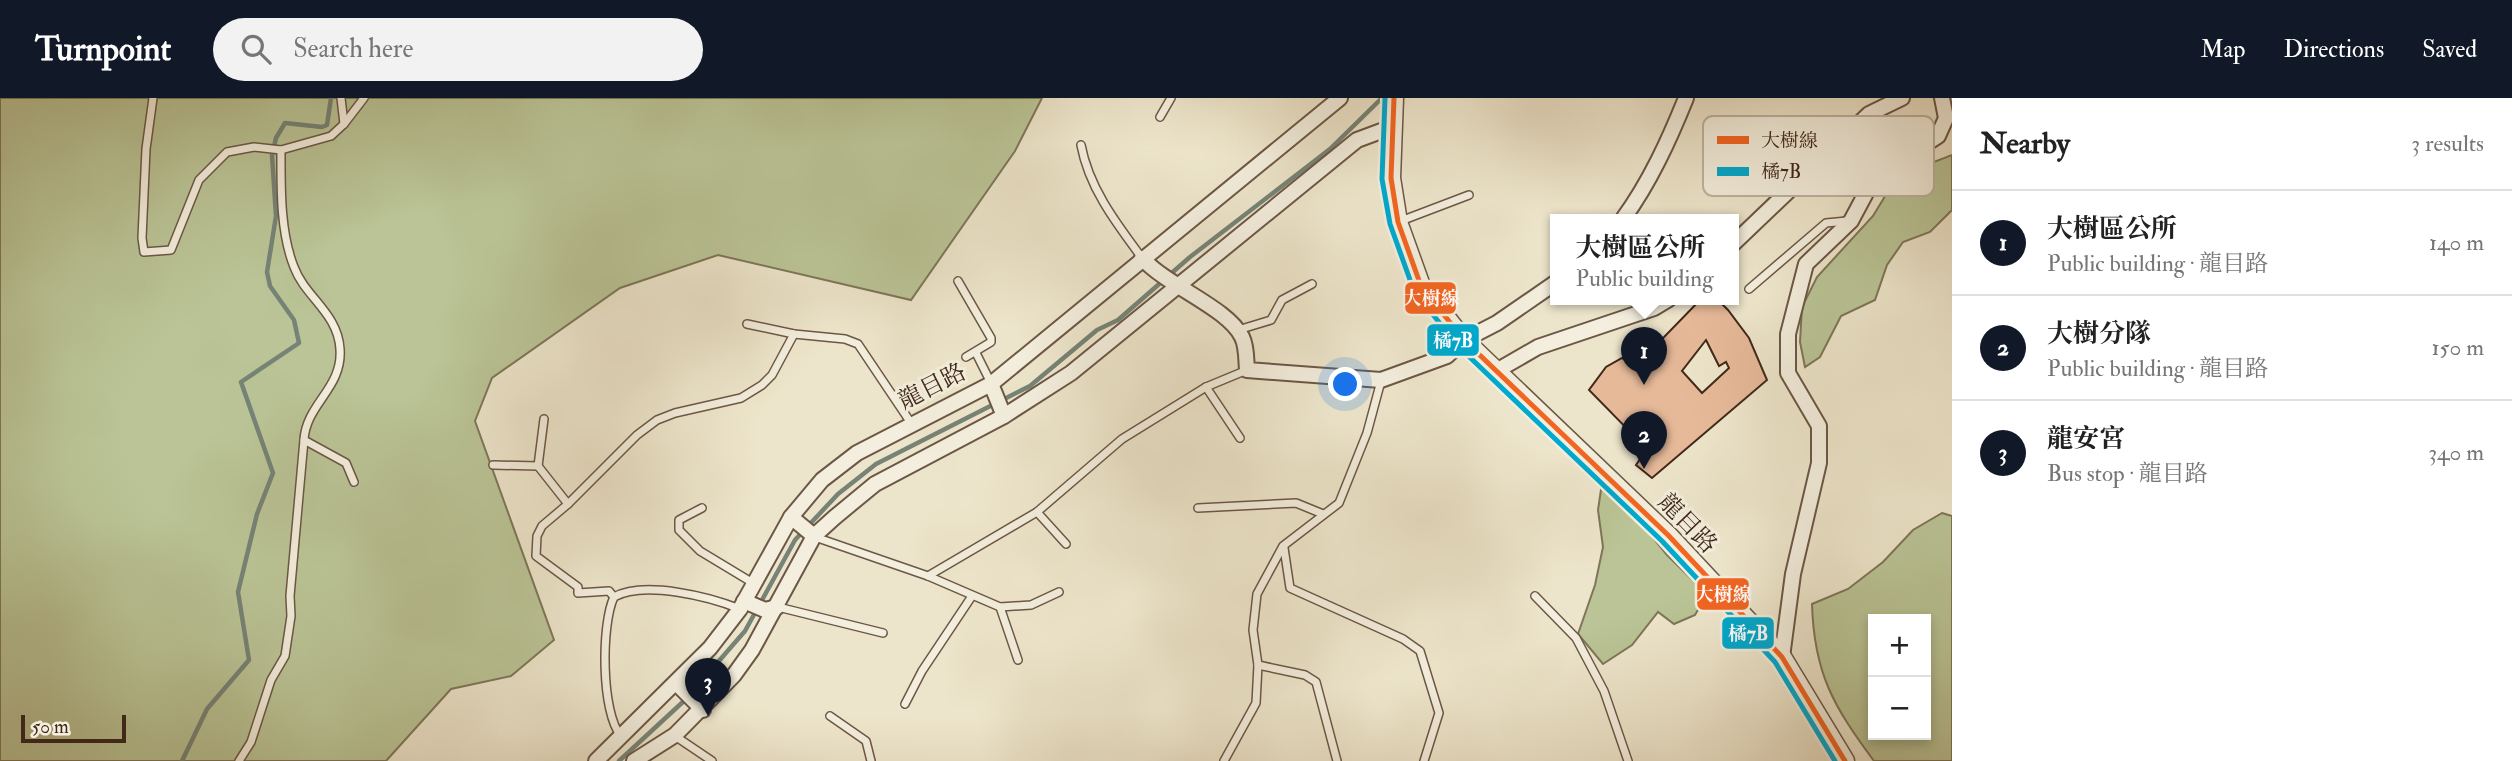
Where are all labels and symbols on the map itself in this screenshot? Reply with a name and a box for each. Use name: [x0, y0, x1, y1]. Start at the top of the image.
legend: [1703, 116, 1934, 196]
text: 大樹線: [1761, 129, 1818, 153]
text: 橘7B: [1761, 160, 1801, 184]
line badge: 大樹線: [1404, 281, 1457, 315]
text: 大樹線: [1402, 287, 1460, 311]
line badge: 橘7B: [1426, 323, 1480, 357]
pin: 1: [1621, 327, 1667, 385]
text: 橘7B: [1433, 329, 1473, 353]
street label: 龍目路: [893, 356, 971, 417]
your location: [1328, 367, 1362, 401]
pin: 2: [1621, 411, 1667, 469]
street label: 龍目路: [1651, 487, 1724, 560]
line badge: 大樹線: [1696, 577, 1750, 611]
text: 大樹線: [1694, 583, 1752, 607]
line badge: 橘7B: [1721, 616, 1775, 650]
text: 橘7B: [1728, 622, 1768, 646]
pin: 3: [685, 658, 731, 716]
scale bar: [21, 712, 126, 744]

